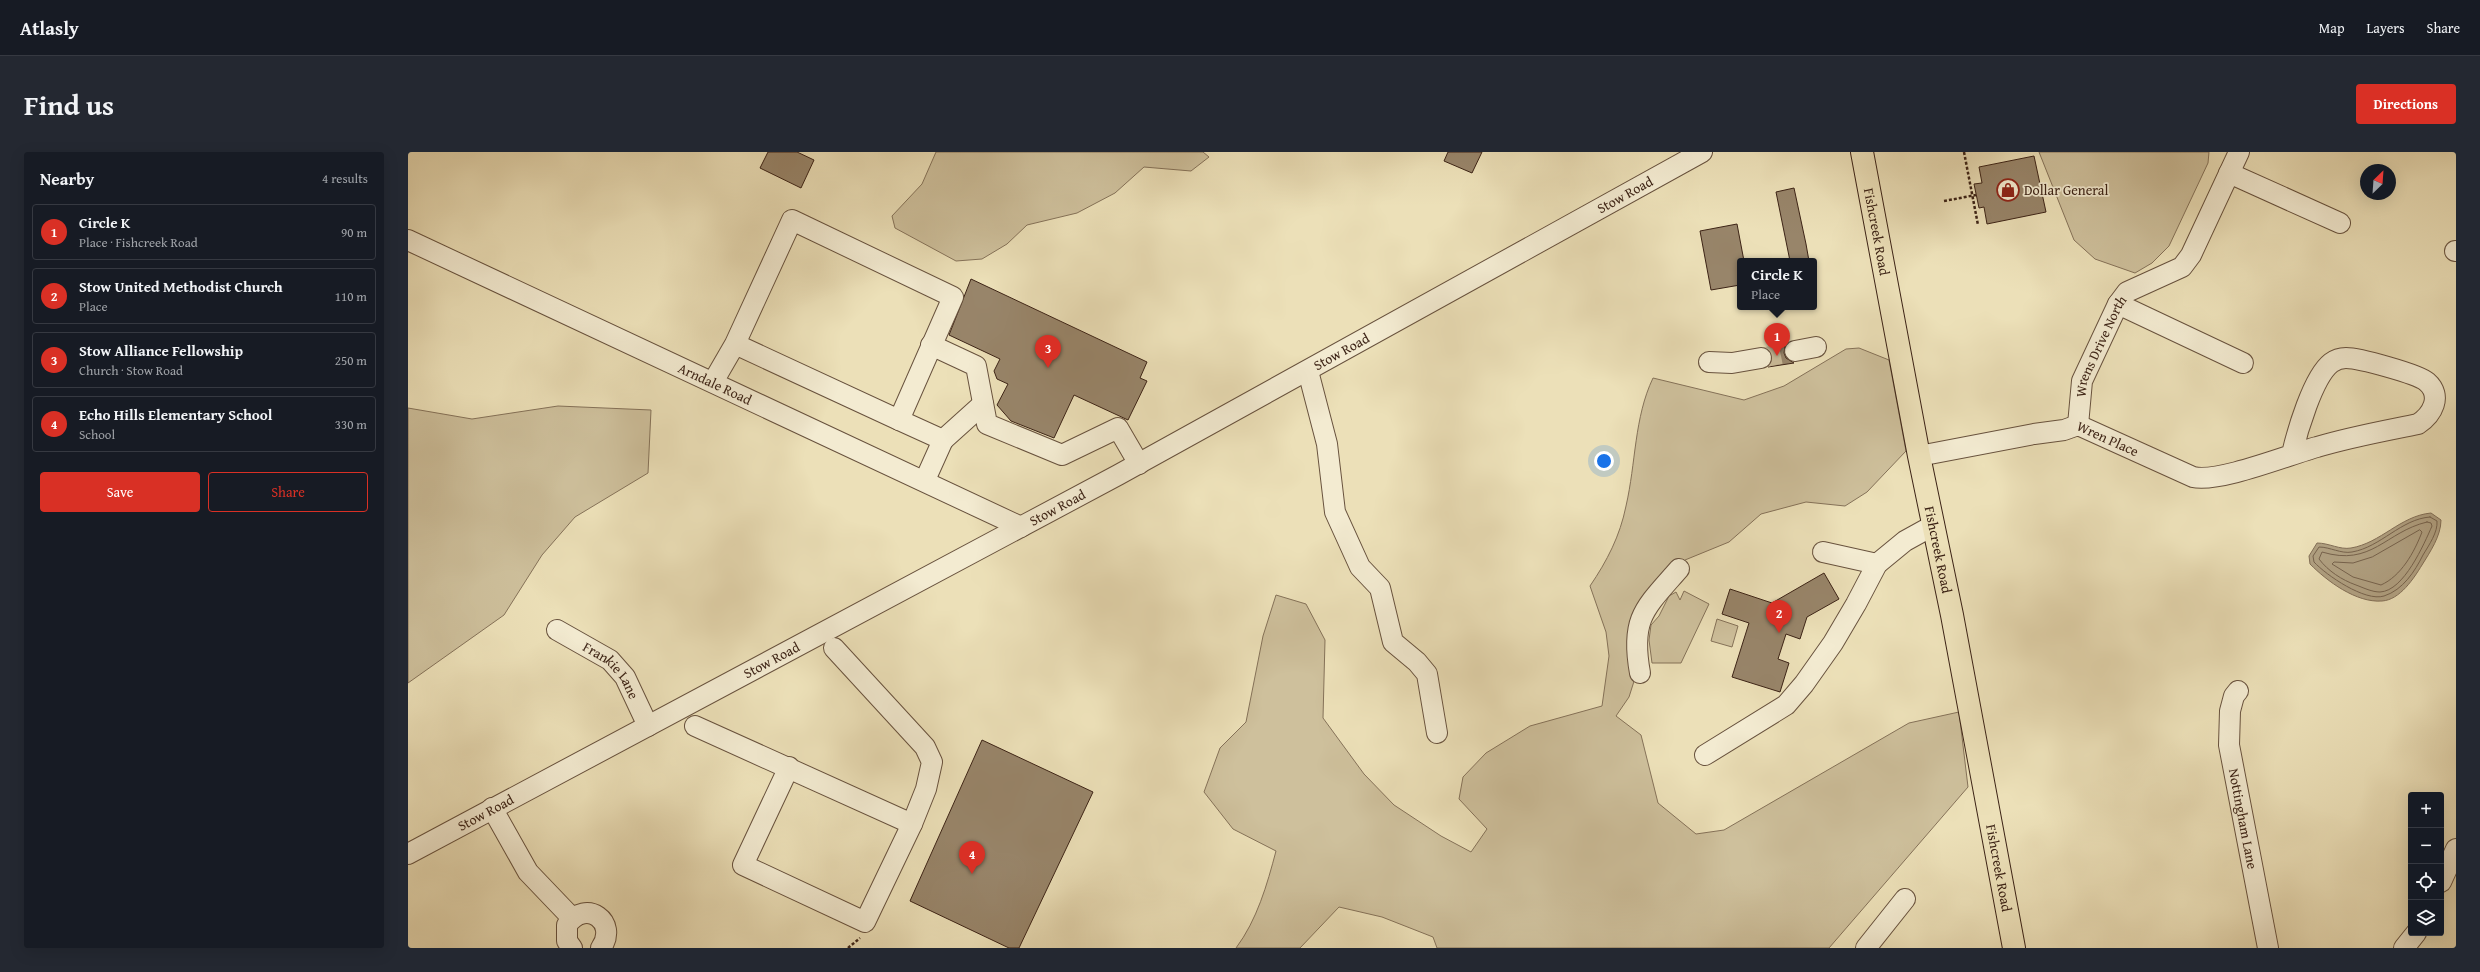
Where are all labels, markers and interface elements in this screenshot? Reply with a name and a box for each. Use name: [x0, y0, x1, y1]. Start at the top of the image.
text: Atlasly: [20, 14, 79, 42]
text: Map: [2319, 18, 2345, 38]
text: Layers: [2367, 18, 2405, 38]
text: Share: [2427, 18, 2460, 38]
text: Find us: [24, 84, 114, 125]
button: Directions: [2356, 84, 2456, 124]
north arrow: [2360, 164, 2396, 200]
text: Nearby: [40, 166, 94, 191]
text: 4 results: [322, 169, 368, 188]
street label: Stow Road: [1593, 171, 1657, 218]
shop icon: Dollar General: [1995, 177, 2021, 203]
place label: Dollar General: [2024, 180, 2108, 200]
street label: Fishcreek Road: [1859, 186, 1895, 278]
text: Circle K: [79, 212, 130, 233]
text: 1: [51, 223, 57, 242]
text: 90 m: [341, 223, 367, 242]
text: Place · Fishcreek Road: [79, 233, 198, 252]
popup: [1737, 258, 1817, 310]
text: Circle K: [1751, 264, 1803, 285]
text: Stow United Methodist Church: [79, 276, 283, 297]
text: Place: [1751, 285, 1780, 304]
text: 2: [51, 287, 57, 306]
text: 110 m: [335, 287, 367, 306]
street label: Wrens Drive North: [2071, 291, 2131, 398]
text: Place: [79, 297, 108, 316]
pin: 1: [1764, 323, 1790, 356]
street label: Stow Road: [1310, 328, 1373, 375]
pin: 3: [1035, 335, 1061, 368]
text: Stow Alliance Fellowship: [79, 340, 243, 361]
text: 3: [51, 351, 57, 370]
text: 250 m: [335, 351, 367, 370]
street label: Arndale Road: [675, 358, 756, 410]
text: Church · Stow Road: [79, 361, 183, 380]
text: Echo Hills Elementary School: [79, 404, 272, 425]
text: 4: [51, 415, 57, 434]
text: 330 m: [335, 415, 367, 434]
street label: Wren Place: [2074, 416, 2142, 461]
text: School: [79, 425, 115, 444]
your location: [1594, 451, 1614, 471]
button: Save: [40, 472, 200, 512]
button: Share: [208, 472, 368, 512]
street label: Stow Road: [1026, 484, 1089, 531]
street label: Fishcreek Road: [1920, 504, 1957, 596]
pin: 2: [1766, 600, 1792, 633]
street label: Frankie Lane: [579, 637, 644, 703]
street label: Stow Road: [740, 637, 804, 683]
street label: Nottingham Lane: [2224, 767, 2263, 871]
street label: Stow Road: [454, 789, 518, 836]
map controls: [2408, 792, 2444, 936]
button: +: [2408, 792, 2444, 828]
street label: Fishcreek Road: [1981, 823, 2017, 914]
button: −: [2408, 828, 2444, 864]
pin: 4: [959, 841, 985, 874]
button: locate: [2408, 864, 2444, 900]
button: layers: [2408, 900, 2444, 936]

